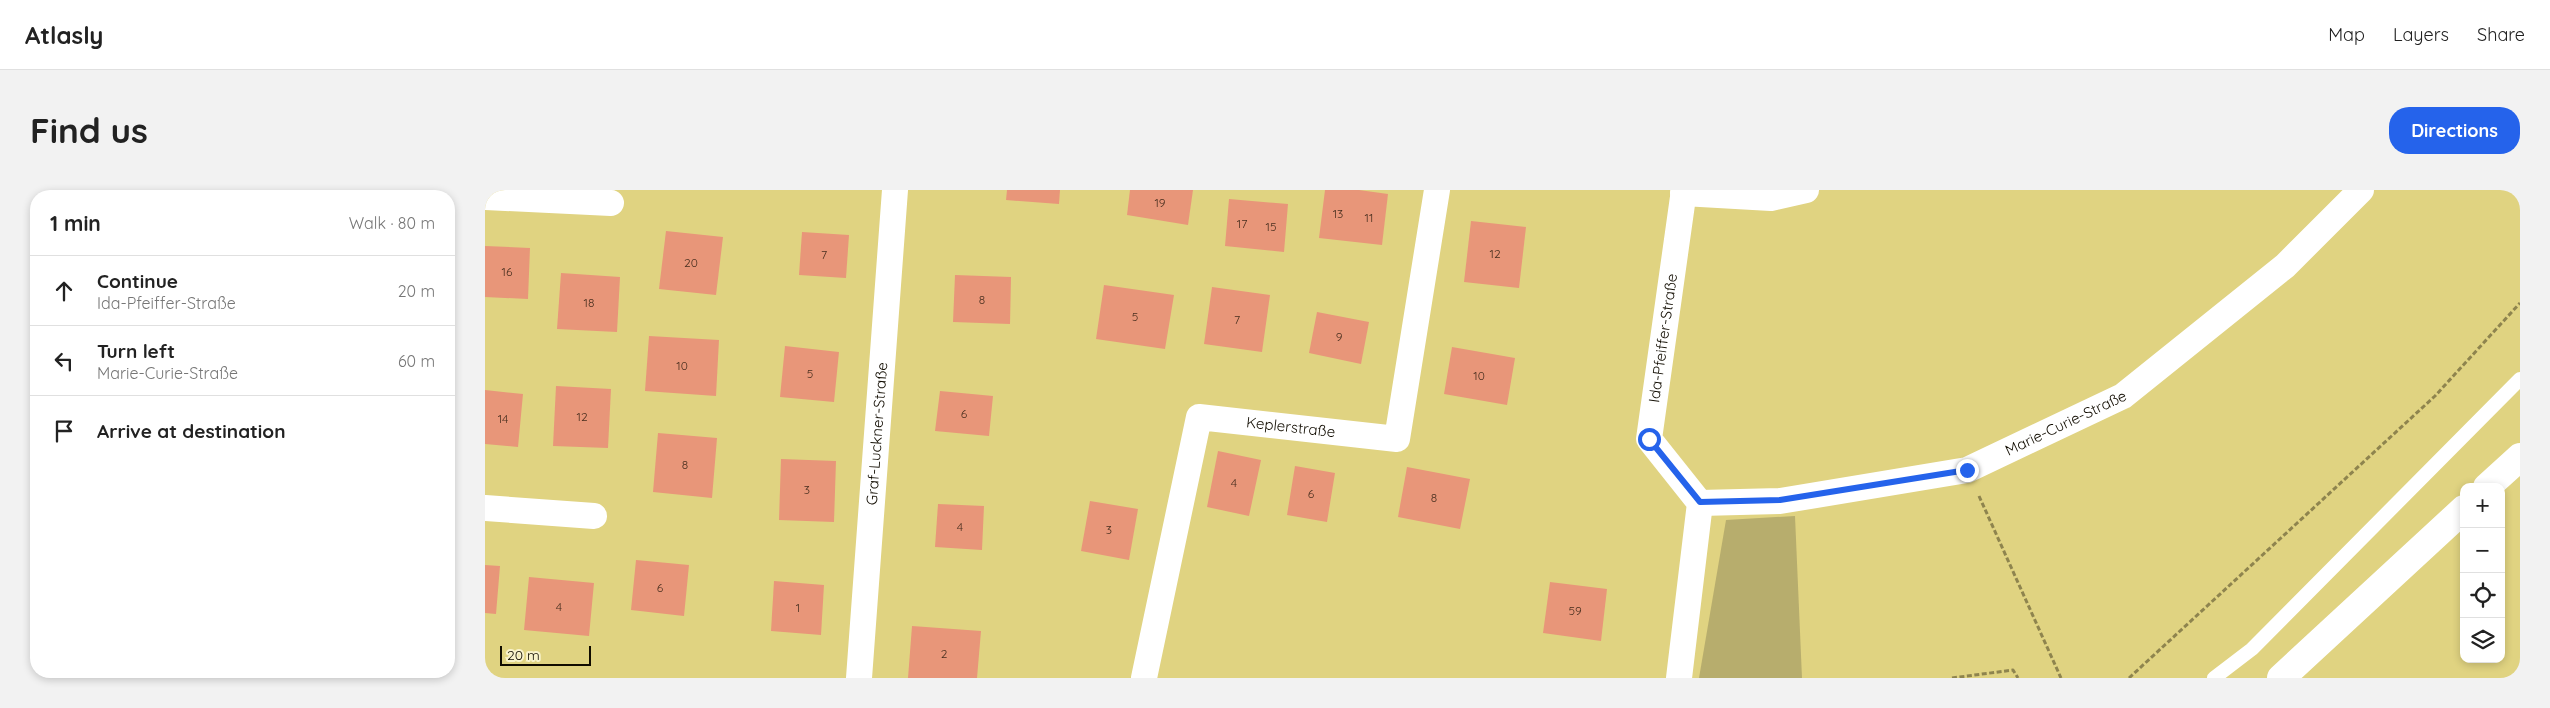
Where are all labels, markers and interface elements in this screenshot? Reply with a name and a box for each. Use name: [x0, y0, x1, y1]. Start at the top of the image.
text: Atlasly: [25, 20, 103, 50]
text: Map: [2328, 23, 2365, 46]
text: Layers: [2393, 23, 2449, 46]
text: Share: [2477, 23, 2525, 46]
button: Directions: [2389, 107, 2520, 154]
text: Find us: [30, 108, 148, 152]
house number: 19: [1154, 195, 1166, 210]
house number: 13: [1333, 206, 1343, 221]
text: 1 min: [50, 210, 101, 236]
house number: 11: [1365, 210, 1373, 225]
text: Walk · 80 m: [349, 213, 435, 233]
house number: 17: [1237, 216, 1247, 231]
house number: 15: [1266, 219, 1276, 234]
house number: 12: [1489, 246, 1501, 261]
house number: 7: [821, 247, 827, 262]
house number: 20: [684, 255, 698, 270]
house number: 16: [502, 264, 513, 279]
text: Continue: [97, 269, 178, 293]
street label: Ida-Pfeiffer-Straße: [1644, 272, 1681, 404]
icon: ahead: [50, 277, 78, 305]
text: 20 m: [398, 281, 435, 301]
house number: 8: [979, 292, 985, 307]
text: Ida-Pfeiffer-Straße: [97, 293, 236, 313]
house number: 18: [584, 295, 594, 310]
house number: 5: [1132, 309, 1138, 324]
house number: 7: [1234, 312, 1240, 327]
house number: 9: [1336, 329, 1343, 344]
text: Turn left: [97, 339, 175, 363]
icon: left: [50, 347, 78, 375]
text: 60 m: [398, 351, 435, 371]
house number: 10: [676, 358, 688, 373]
street label: Graf-Luckner-Straße: [862, 361, 891, 506]
text: Marie-Curie-Straße: [97, 363, 238, 383]
house number: 5: [807, 366, 813, 381]
house number: 10: [1473, 368, 1485, 383]
street label: Marie-Curie-Straße: [2002, 386, 2130, 460]
house number: 6: [961, 406, 968, 421]
house number: 12: [576, 409, 588, 424]
house number: 14: [498, 411, 508, 426]
street label: Keplerstraße: [1245, 412, 1336, 441]
icon: arrive: [50, 417, 78, 445]
text: Arrive at destination: [97, 419, 286, 443]
route start: [1638, 428, 1661, 451]
house number: 8: [682, 457, 688, 472]
route end: [1956, 459, 1979, 482]
house number: 4: [1231, 475, 1237, 490]
house number: 3: [804, 482, 810, 497]
map controls: [2460, 483, 2505, 663]
button: +: [2460, 483, 2505, 528]
house number: 6: [1308, 486, 1315, 501]
house number: 8: [1431, 490, 1437, 505]
house number: 4: [957, 519, 963, 534]
house number: 3: [1106, 522, 1112, 537]
button: −: [2460, 528, 2505, 573]
button: locate: [2460, 573, 2505, 618]
house number: 6: [657, 580, 664, 595]
house number: 4: [556, 599, 562, 614]
house number: 1: [796, 600, 800, 615]
house number: 59: [1568, 603, 1582, 618]
button: layers: [2460, 618, 2505, 663]
scale bar: [500, 643, 591, 666]
text: 20 m: [507, 646, 540, 664]
house number: 2: [941, 646, 948, 661]

